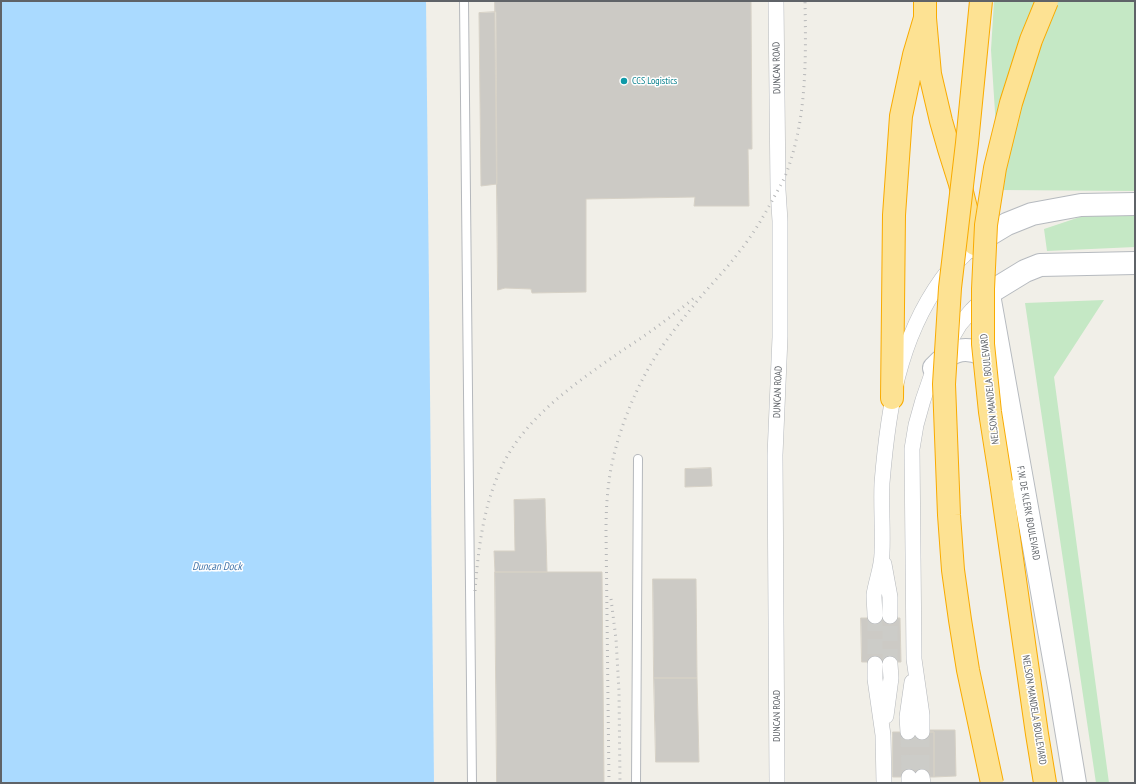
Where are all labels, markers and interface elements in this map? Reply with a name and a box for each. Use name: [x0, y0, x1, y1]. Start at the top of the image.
street label: DUNCAN ROAD: [771, 42, 783, 94]
place label: CCS Logistics: [632, 75, 677, 87]
marker: CCS Logistics: [619, 76, 629, 86]
street label: NELSON MANDELA BOULEVARD: [978, 333, 1002, 445]
street label: DUNCAN ROAD: [771, 366, 785, 418]
street label: F.W. DE KLERK BOULEVARD: [1014, 465, 1042, 561]
water label: Duncan Dock: [192, 560, 242, 574]
street label: NELSON MANDELA BOULEVARD: [1019, 654, 1049, 766]
street label: DUNCAN ROAD: [771, 690, 783, 742]

